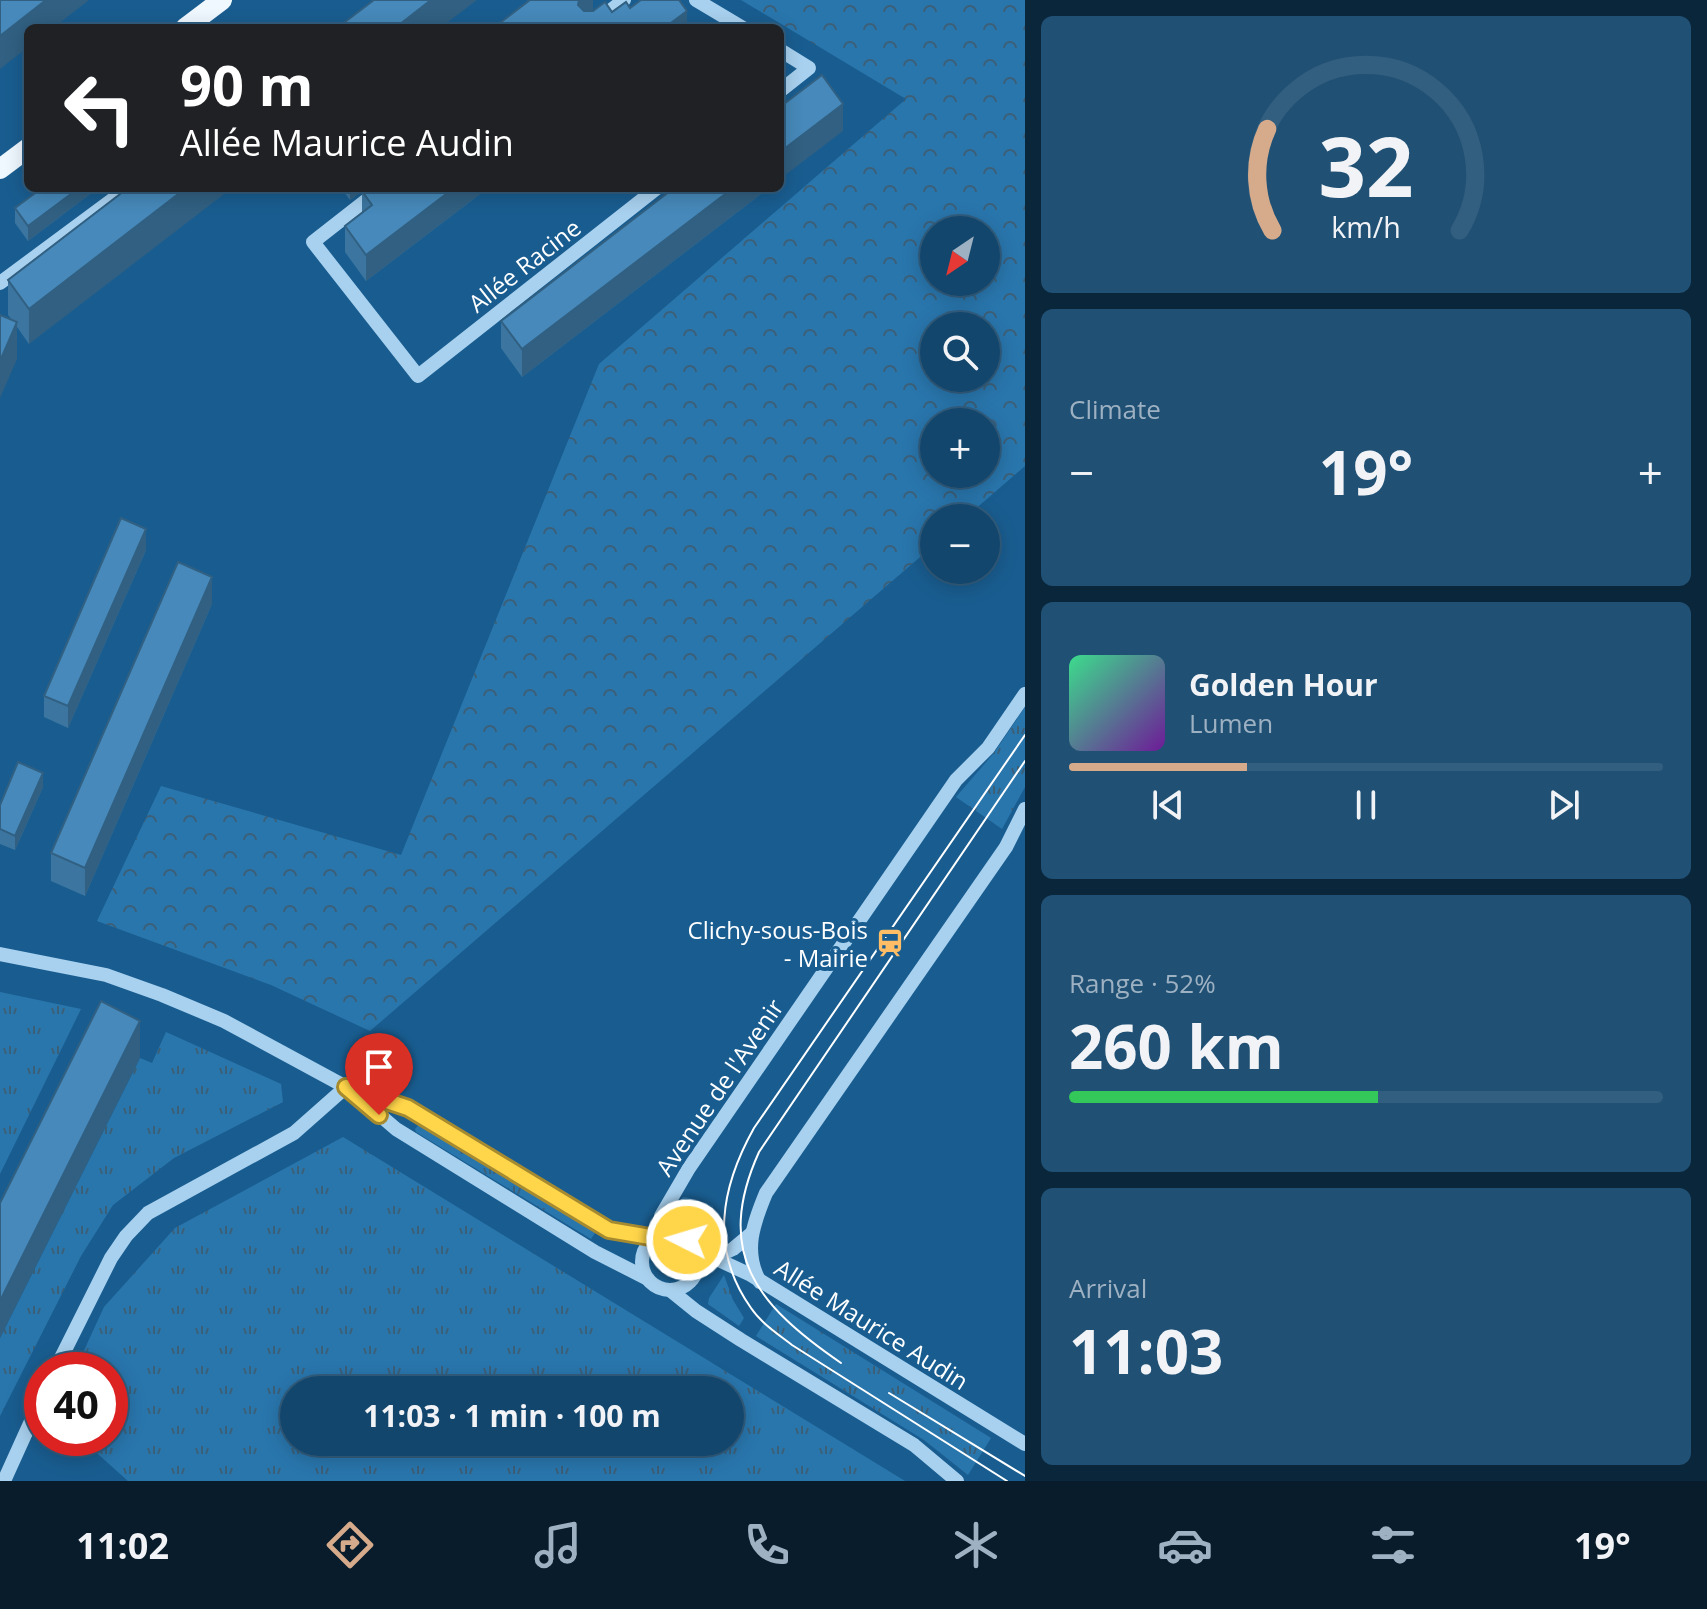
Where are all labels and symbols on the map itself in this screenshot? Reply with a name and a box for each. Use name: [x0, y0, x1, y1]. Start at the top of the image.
street label: Allée Racine: [461, 211, 587, 319]
north arrow: [920, 216, 1000, 296]
place label: Clichy-sous-Bois - Mairie: [688, 913, 868, 974]
station icon: Clichy-sous-Bois - Mairie: [875, 928, 905, 958]
street label: Avenue de l'Avenir: [648, 992, 791, 1182]
pin: [345, 1033, 413, 1115]
position arrow: [645, 1198, 729, 1282]
street label: Allée Maurice Audin: [769, 1251, 975, 1397]
speed limit sign: 40: [24, 1352, 128, 1456]

